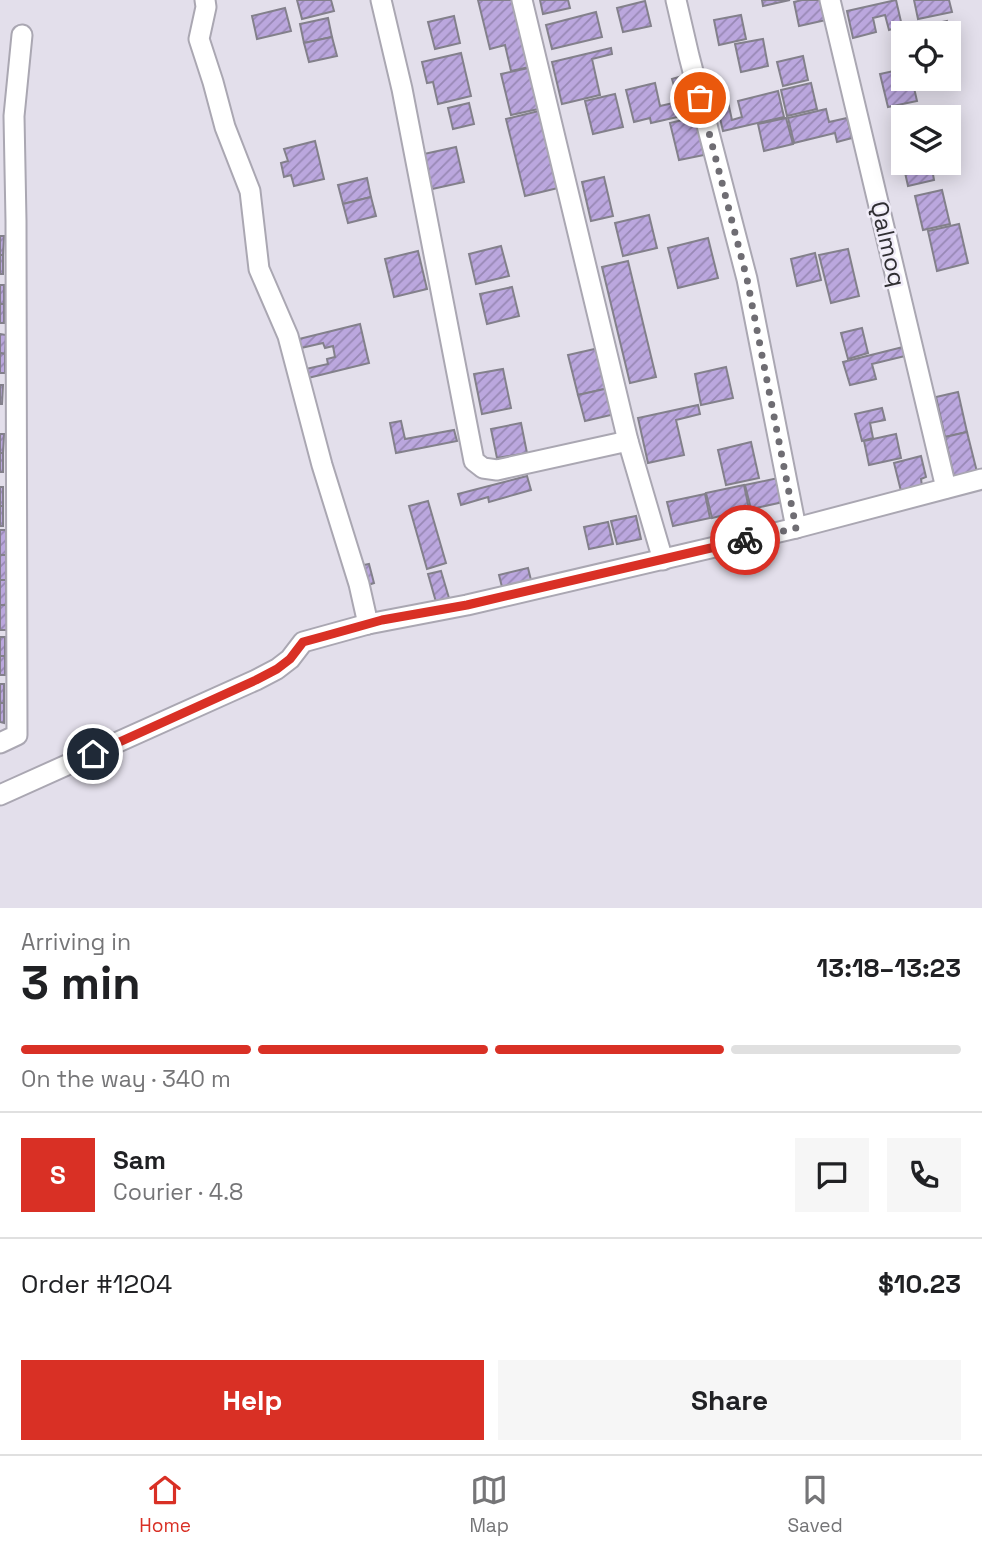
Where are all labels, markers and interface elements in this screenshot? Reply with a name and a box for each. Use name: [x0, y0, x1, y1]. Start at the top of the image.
map controls: [891, 21, 961, 175]
button: locate: [891, 21, 961, 91]
pin: [670, 68, 730, 128]
icon: bag: [681, 79, 719, 117]
button: layers: [891, 105, 961, 175]
street label: Qalmoq: [864, 198, 913, 290]
courier: [710, 505, 780, 575]
icon: bike: [726, 521, 764, 559]
pin: [63, 724, 123, 784]
icon: home: [74, 735, 112, 773]
text: Arriving in: [21, 927, 131, 957]
text: 13:18–13:23: [817, 951, 961, 985]
text: 3 min: [21, 954, 141, 1012]
text: On the way · 340 m: [21, 1064, 231, 1094]
button: chat: [795, 1138, 869, 1212]
button: phone: [887, 1138, 961, 1212]
text: Sam: [113, 1143, 166, 1177]
text: S: [50, 1158, 66, 1192]
text: Courier · 4.8: [113, 1177, 243, 1207]
text: Order #1204: [21, 1267, 172, 1301]
text: $10.23: [878, 1267, 961, 1301]
button: Help: [21, 1360, 484, 1440]
button: Share: [498, 1360, 961, 1440]
tab: Home: [139, 1471, 191, 1538]
tab: Map: [469, 1471, 509, 1538]
tab: Saved: [787, 1471, 843, 1538]

